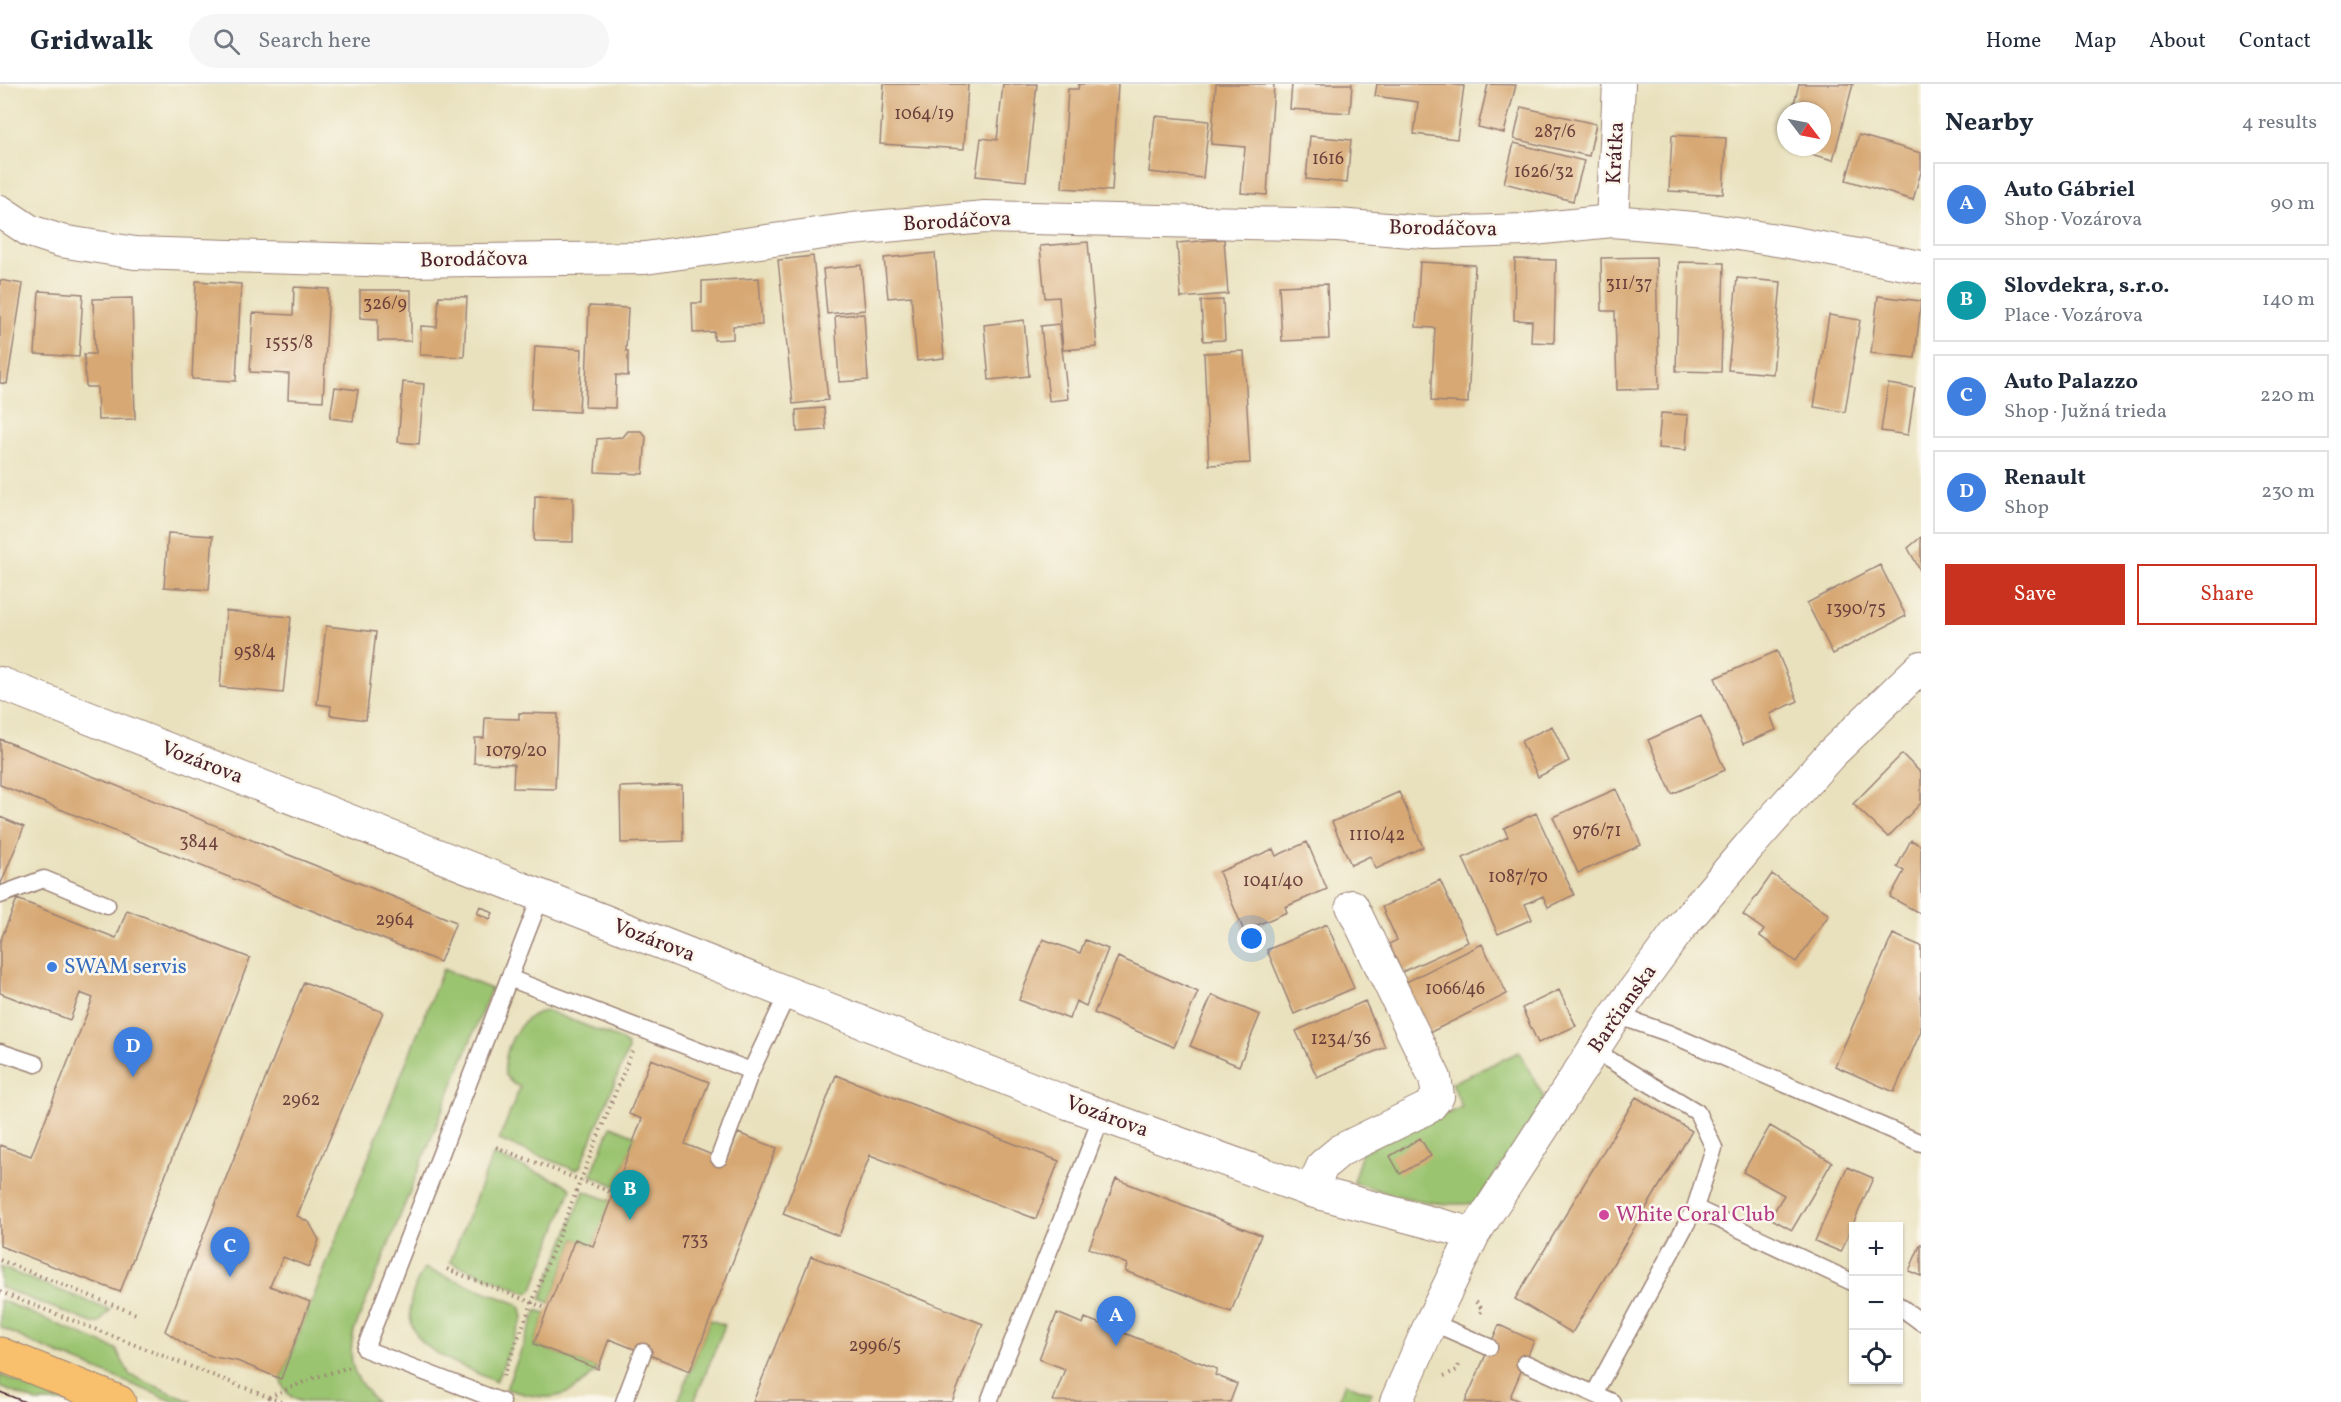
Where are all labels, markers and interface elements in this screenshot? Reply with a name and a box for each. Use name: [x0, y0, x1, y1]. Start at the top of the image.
search box: [189, 14, 609, 68]
text: Gridwalk: [30, 22, 153, 61]
icon: search: [210, 25, 243, 58]
text: Search here: [258, 26, 371, 57]
text: Home: [1986, 27, 2041, 56]
text: Map: [2074, 27, 2116, 56]
text: About: [2149, 27, 2206, 56]
text: Contact: [2239, 27, 2311, 56]
house number: 1064/19: [894, 102, 954, 127]
north arrow: [1777, 102, 1831, 156]
text: Nearby: [1945, 105, 2034, 141]
text: 4 results: [2242, 109, 2317, 137]
house number: 287/6: [1534, 120, 1576, 145]
street label: Krátka: [1600, 121, 1632, 185]
house number: 1616: [1312, 147, 1344, 172]
house number: 1626/32: [1514, 160, 1574, 185]
text: Auto Gábriel: [2004, 175, 2135, 206]
text: A: [1959, 190, 1974, 218]
text: 90 m: [2271, 190, 2315, 218]
street label: Borodáčova: [902, 205, 1012, 239]
text: Shop · Vozárova: [2004, 206, 2142, 234]
street label: Borodáčova: [1389, 214, 1497, 244]
street label: Borodáčova: [420, 245, 528, 275]
text: Slovdekra, s.r.o.: [2004, 271, 2170, 302]
house number: 311/37: [1605, 272, 1653, 297]
text: B: [1960, 286, 1973, 314]
text: 140 m: [2262, 286, 2315, 314]
house number: 326/9: [363, 292, 407, 317]
text: Place · Vozárova: [2004, 302, 2143, 330]
house number: 1555/8: [265, 331, 313, 356]
text: Auto Palazzo: [2004, 367, 2138, 398]
text: C: [1960, 382, 1973, 410]
text: 220 m: [2260, 382, 2315, 410]
text: Shop · Južná trieda: [2004, 398, 2167, 426]
text: Renault: [2004, 463, 2086, 494]
text: D: [1959, 478, 1974, 506]
text: 230 m: [2261, 478, 2315, 506]
text: Shop: [2004, 494, 2049, 522]
button: Save: [1945, 564, 2125, 625]
button: Share: [2137, 564, 2317, 625]
house number: 1390/75: [1826, 597, 1886, 622]
house number: 958/4: [234, 640, 276, 665]
street label: Vozárova: [157, 734, 247, 792]
house number: 1079/20: [485, 739, 547, 764]
house number: 976/71: [1573, 819, 1621, 844]
house number: 1110/42: [1349, 823, 1405, 848]
house number: 3844: [179, 830, 219, 855]
house number: 1087/70: [1488, 865, 1548, 890]
house number: 1041/40: [1243, 869, 1303, 894]
house number: 2964: [376, 908, 414, 933]
street label: Vozárova: [609, 912, 699, 970]
your location: [1237, 924, 1266, 953]
place label: SWAM servis: [64, 953, 187, 982]
street label: Barčianska: [1582, 959, 1664, 1059]
marker: SWAM servis: [45, 960, 59, 974]
house number: 1066/46: [1425, 977, 1485, 1002]
house number: 1234/36: [1311, 1027, 1371, 1052]
pin: D: [114, 1028, 152, 1077]
house number: 2962: [282, 1088, 320, 1113]
street label: Vozárova: [1062, 1089, 1152, 1145]
pin: B: [610, 1170, 650, 1220]
place label: White Coral Club: [1616, 1201, 1775, 1230]
marker: White Coral Club: [1597, 1208, 1611, 1222]
map controls: [1849, 1222, 1903, 1384]
button: +: [1849, 1222, 1903, 1276]
pin: C: [210, 1228, 250, 1277]
house number: 733: [682, 1228, 708, 1253]
button: −: [1849, 1276, 1903, 1330]
pin: A: [1096, 1296, 1136, 1346]
button: locate: [1849, 1330, 1903, 1384]
house number: 2996/5: [849, 1334, 901, 1359]

